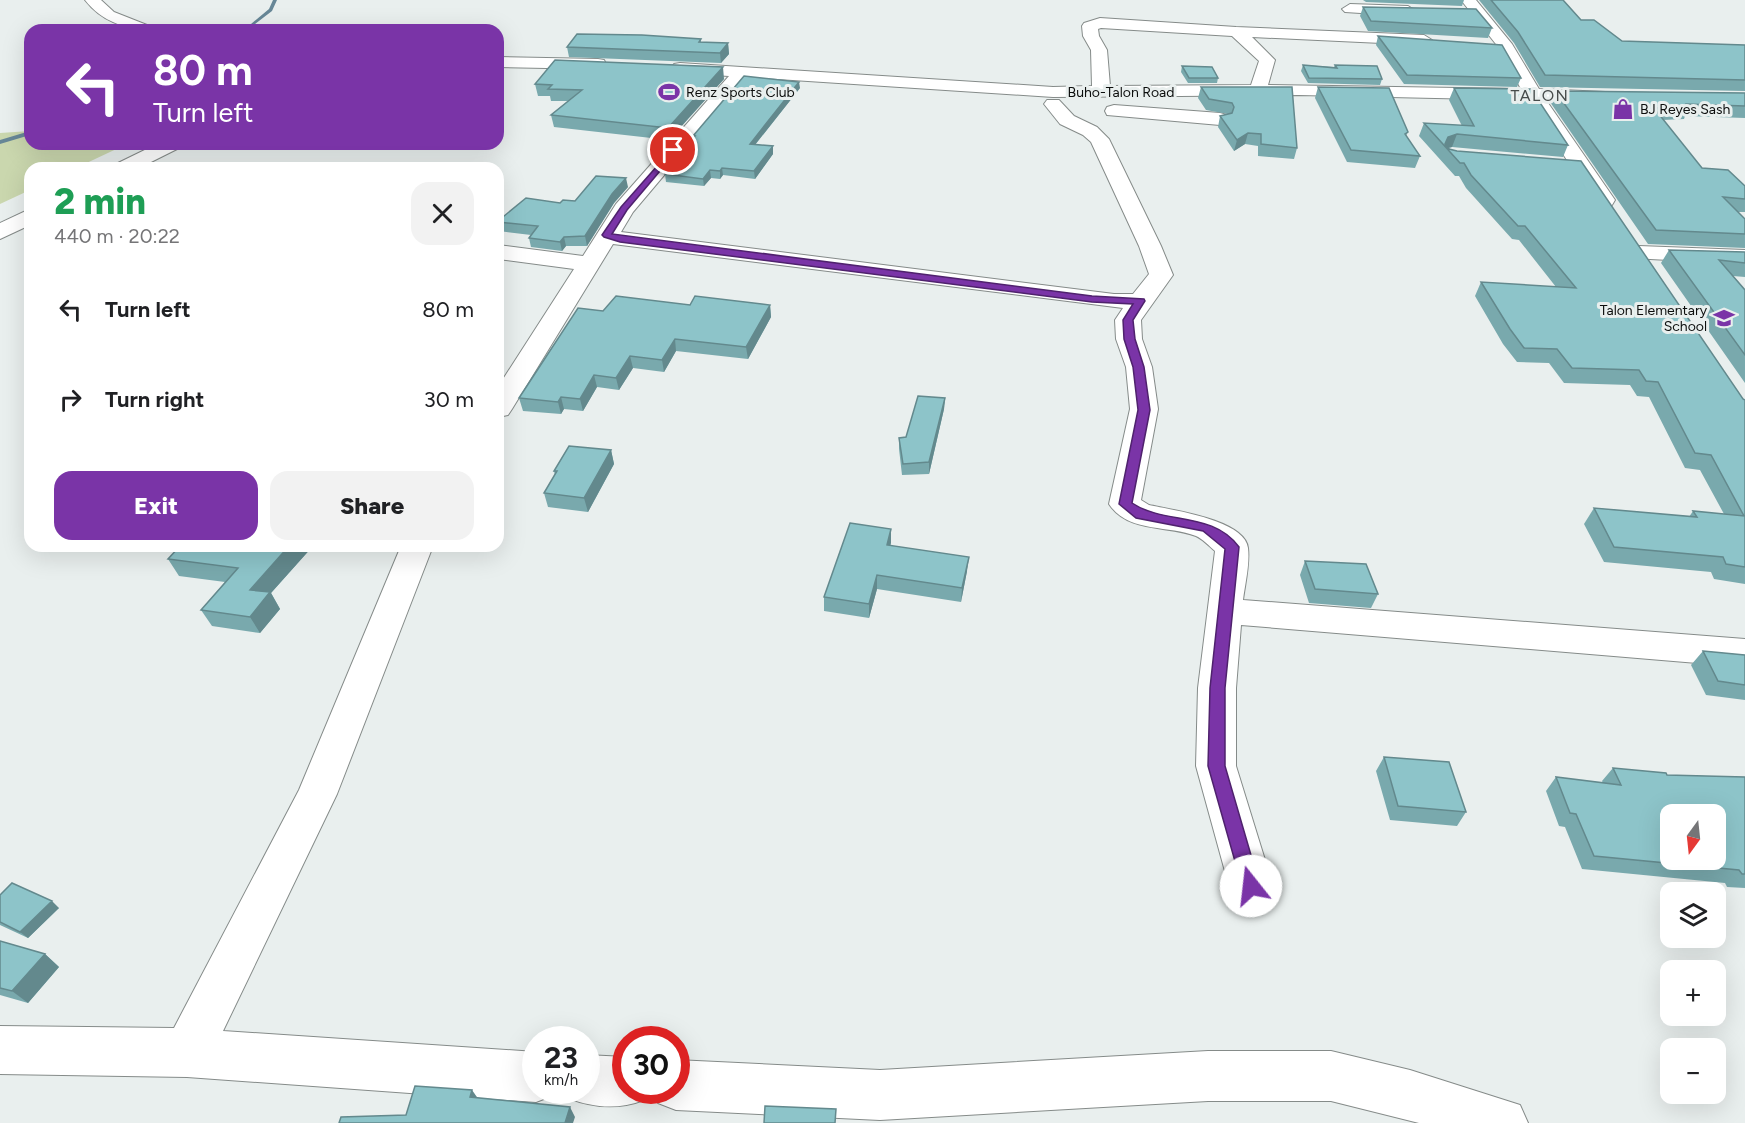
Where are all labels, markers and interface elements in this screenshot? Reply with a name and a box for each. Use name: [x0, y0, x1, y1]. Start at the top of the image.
text: 80 m: [153, 45, 253, 96]
icon: left: [54, 48, 132, 126]
sports icon: Renz Sports Club: [657, 80, 681, 104]
place label: Renz Sports Club: [686, 84, 795, 101]
street label: Buho-Talon Road: [1068, 84, 1174, 101]
district label: TALON: [1511, 86, 1569, 105]
text: Turn left: [153, 96, 253, 129]
shop icon: BJ Reyes Sash: [1611, 97, 1635, 121]
place label: BJ Reyes Sash: [1640, 101, 1731, 118]
pin: [647, 124, 698, 175]
icon: arrive: [656, 133, 689, 166]
text: 2 min: [54, 180, 146, 223]
button: close: [411, 182, 474, 245]
text: 440 m · 20:22: [54, 224, 180, 248]
icon: left: [54, 293, 87, 326]
text: Turn left: [105, 296, 191, 323]
text: 80 m: [422, 296, 474, 323]
place label: Talon Elementary School: [1600, 302, 1708, 335]
school or university icon: Talon Elementary School: [1712, 306, 1736, 330]
icon: right: [54, 383, 87, 416]
text: Turn right: [105, 386, 204, 413]
text: 30 m: [424, 386, 474, 413]
button: Exit: [54, 471, 258, 540]
button: Share: [270, 471, 474, 540]
north arrow: [1660, 804, 1726, 870]
map controls: [1660, 804, 1726, 1104]
position arrow: [1219, 854, 1283, 918]
button: layers: [1660, 882, 1726, 948]
button: +: [1660, 960, 1726, 1026]
speed limit sign: 30: [612, 1026, 690, 1104]
button: −: [1660, 1038, 1726, 1104]
text: 23: [544, 1039, 578, 1076]
text: km/h: [544, 1071, 578, 1089]

